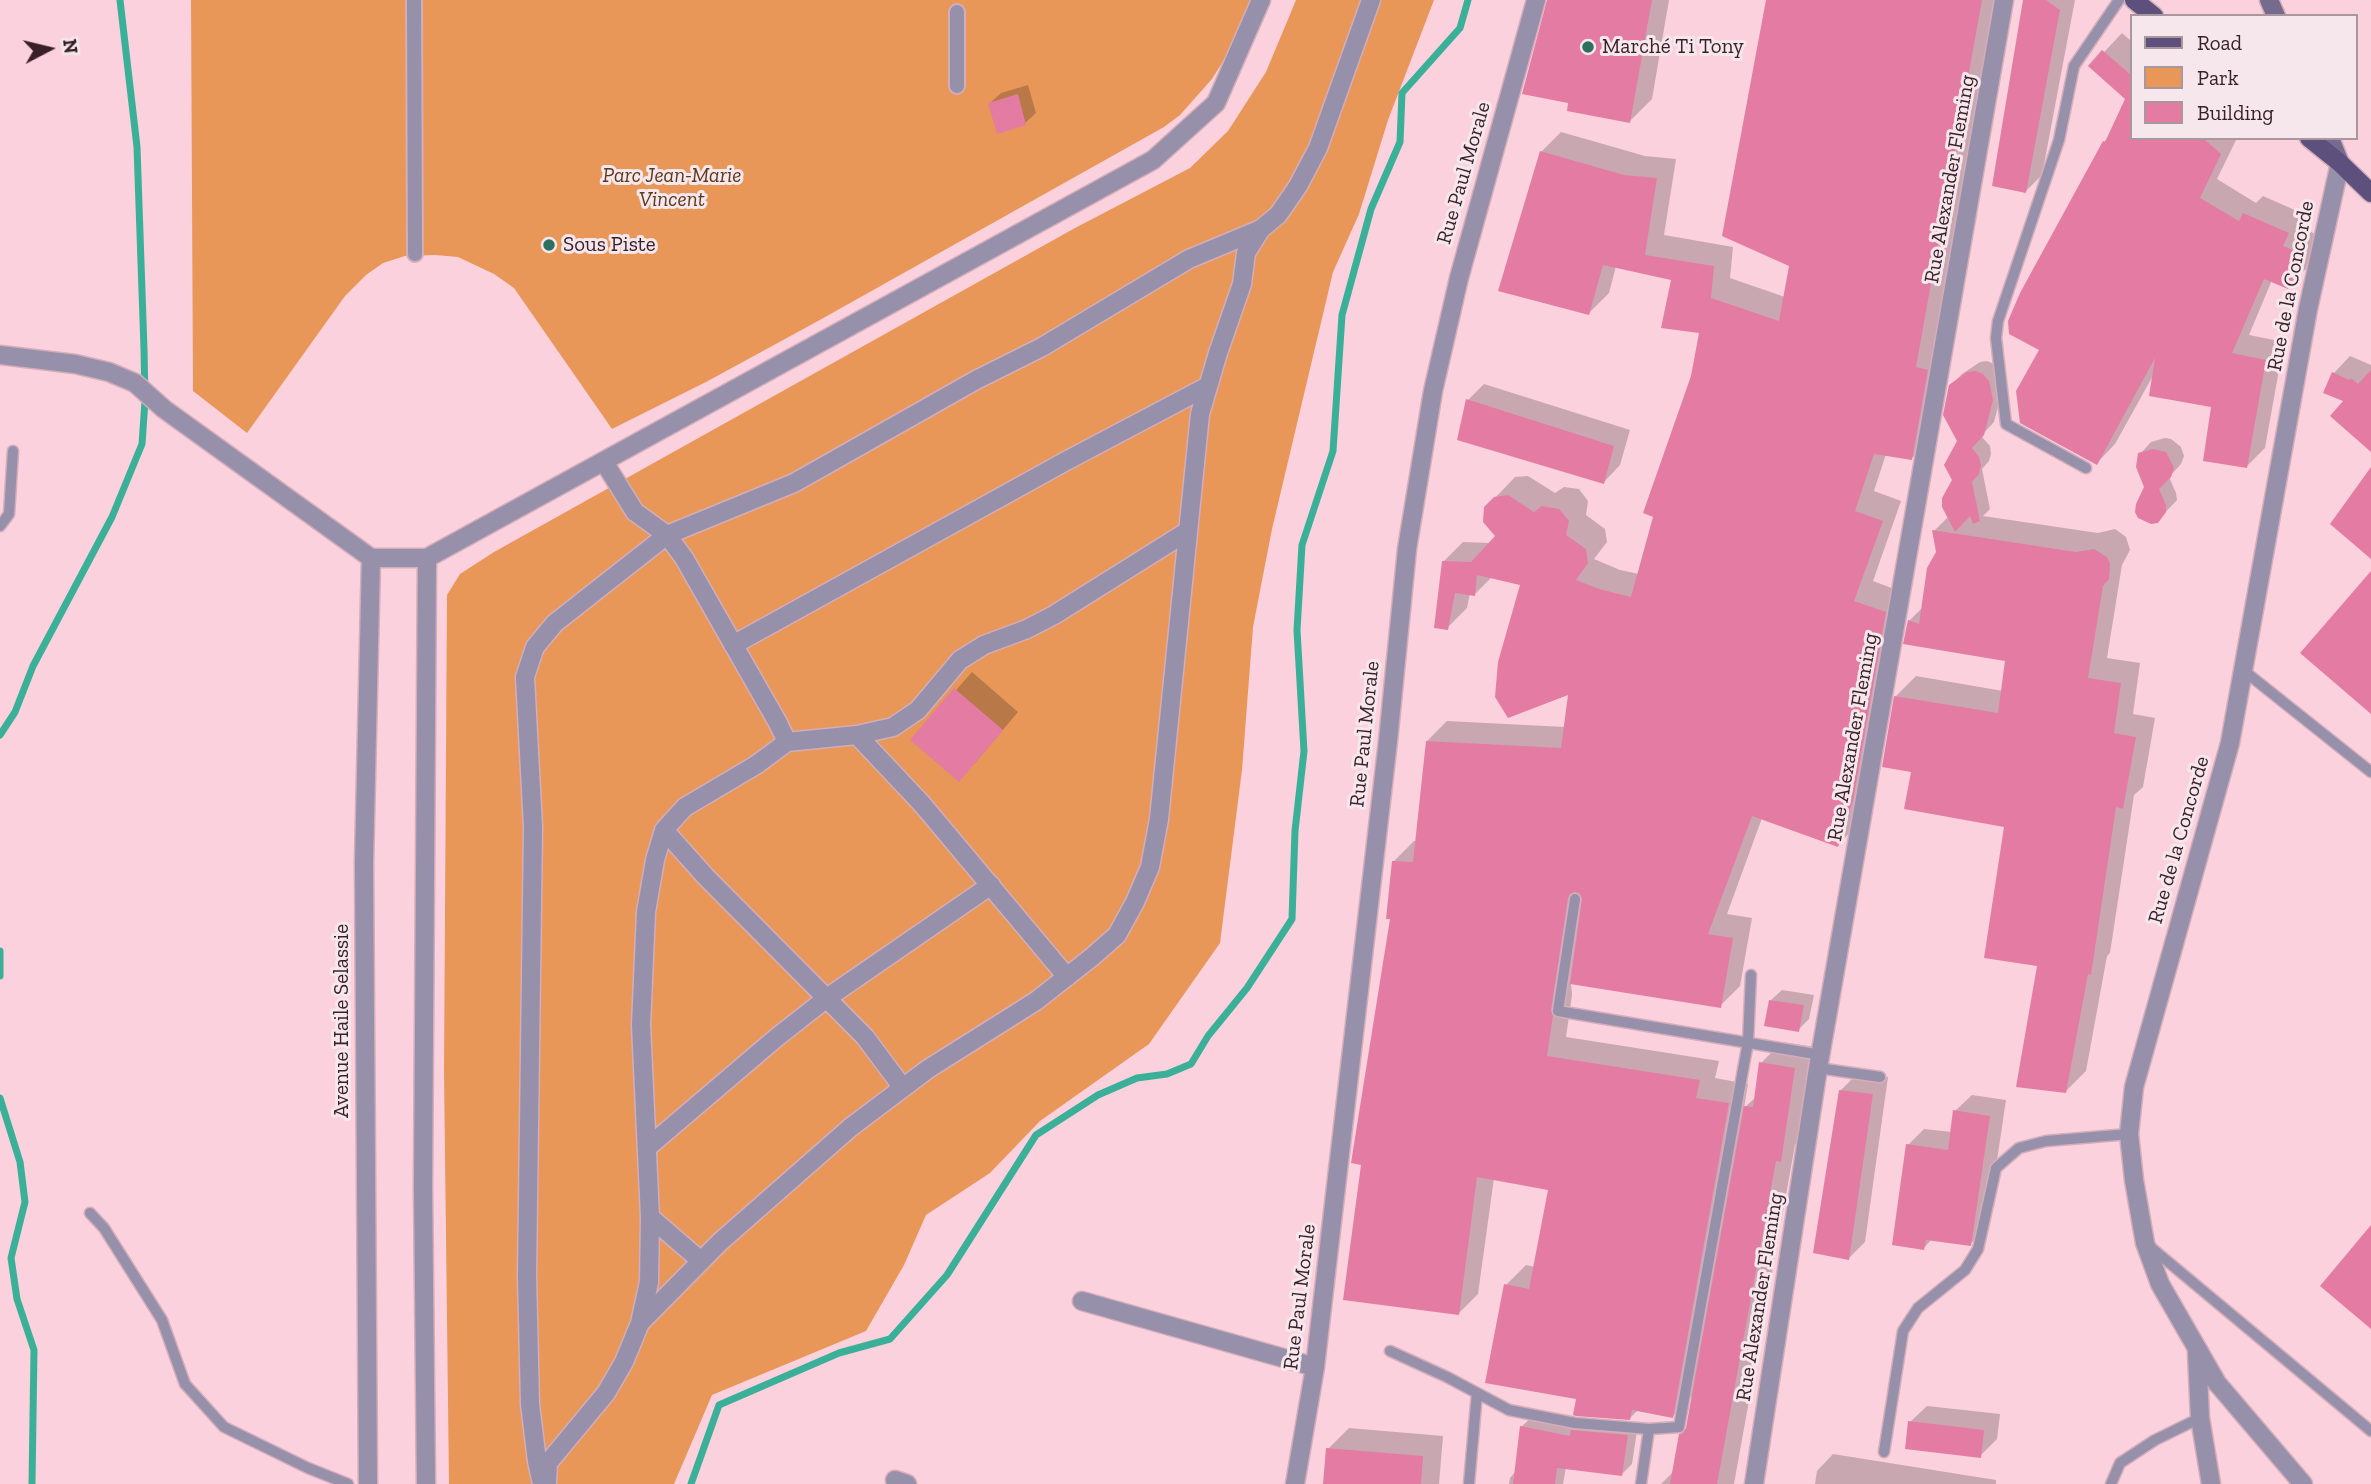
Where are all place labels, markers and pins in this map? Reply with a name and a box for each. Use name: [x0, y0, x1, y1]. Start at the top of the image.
place label: Marché Ti Tony: [1602, 34, 1744, 60]
marker: Marché Ti Tony: [1580, 39, 1596, 55]
place label: Sous Piste: [563, 232, 656, 258]
marker: Sous Piste: [541, 237, 557, 253]

